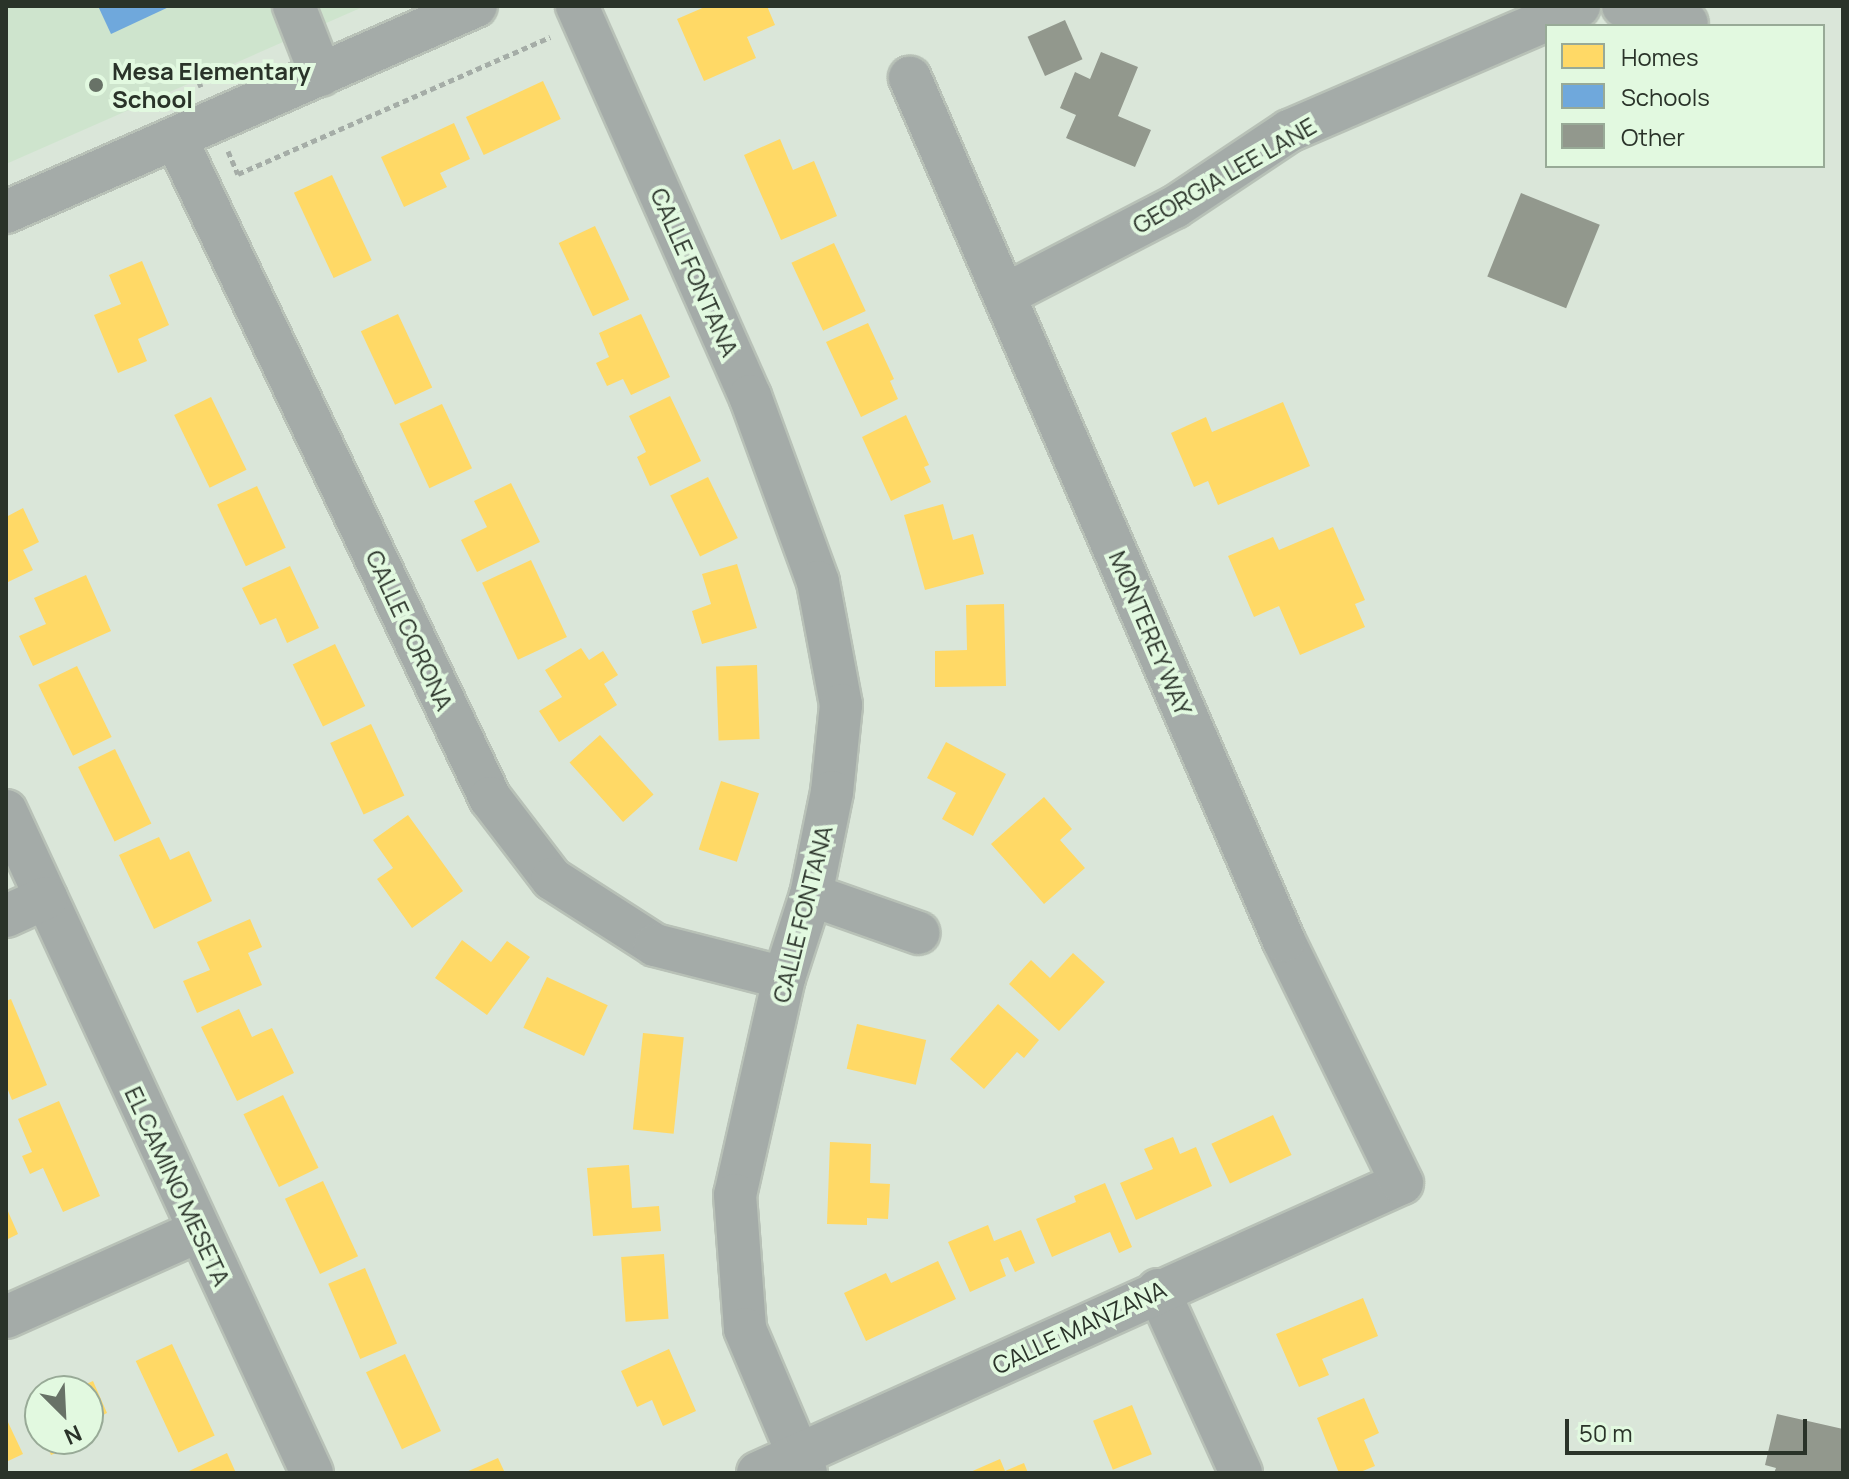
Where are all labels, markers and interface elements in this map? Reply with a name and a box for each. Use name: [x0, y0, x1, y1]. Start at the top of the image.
legend: [1545, 24, 1825, 168]
text: Homes: [1621, 40, 1699, 73]
place label: Mesa Elementary School: [112, 57, 311, 113]
marker: Mesa Elementary School: [87, 76, 105, 94]
text: Schools: [1621, 80, 1710, 113]
street label: GEORGIA LEE LANE: [1127, 111, 1321, 239]
text: Other: [1621, 120, 1685, 153]
street label: CALLE FONTANA: [645, 183, 745, 361]
street label: CALLE CORONA: [360, 545, 460, 715]
street label: MONTEREY WAY: [1103, 546, 1199, 720]
street label: CALLE FONTANA: [766, 822, 838, 1006]
street label: EL CAMINO MESETA: [119, 1081, 237, 1291]
street label: CALLE MANZANA: [988, 1274, 1170, 1380]
north arrow: [24, 1375, 104, 1455]
scale bar: [1569, 1403, 1811, 1453]
text: 50 m: [1579, 1416, 1633, 1449]
text: N: [60, 1418, 86, 1452]

